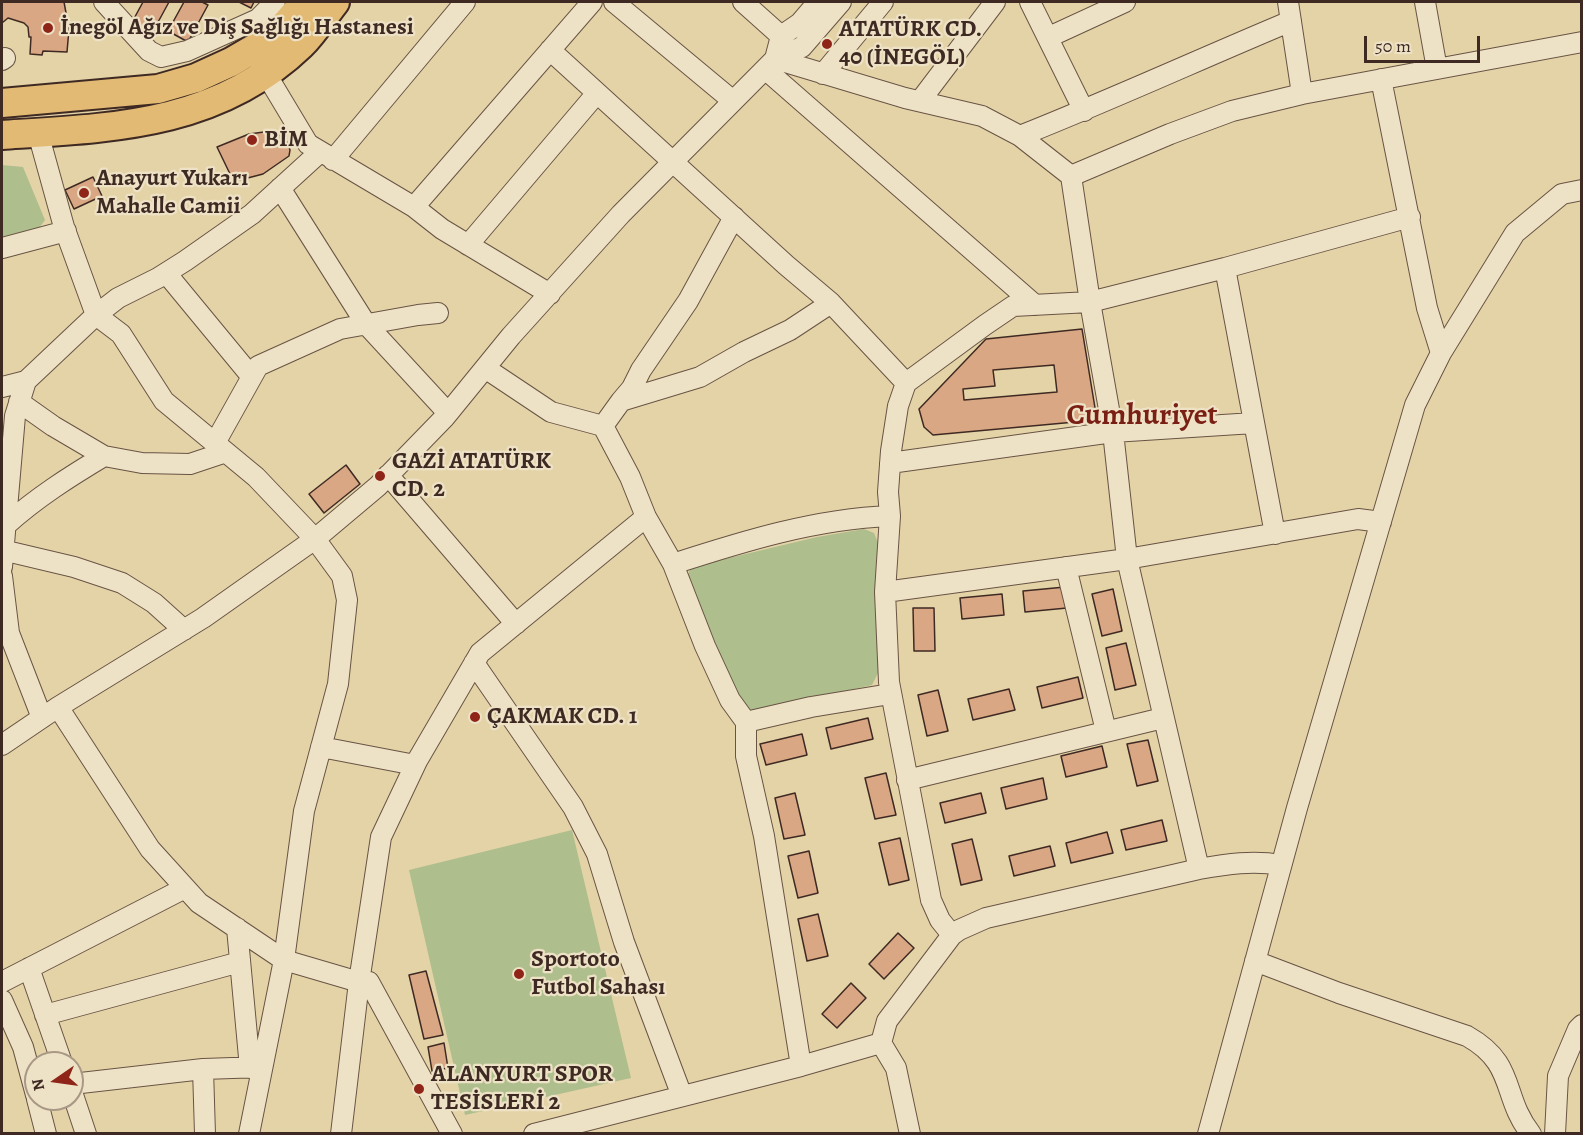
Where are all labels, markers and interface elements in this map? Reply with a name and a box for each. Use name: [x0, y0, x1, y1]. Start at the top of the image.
place label: İnegöl Ağız ve Diş Sağlığı Hastanesi: [60, 14, 414, 42]
place label: ATATÜRK CD. 40 (İNEGÖL): [839, 16, 982, 72]
marker: İnegöl Ağız ve Diş Sağlığı Hastanesi: [41, 21, 55, 35]
scale bar: [1367, 24, 1482, 62]
text: 50 m: [1375, 34, 1411, 58]
marker: ATATÜRK CD. 40 (İNEGÖL): [820, 37, 834, 51]
place label: BİM: [264, 126, 308, 154]
marker: BİM: [245, 133, 259, 147]
place label: Anayurt Yukarı Mahalle Camii: [96, 165, 248, 221]
marker: Anayurt Yukarı Mahalle Camii: [77, 186, 91, 200]
district label: Cumhuriyet: [1067, 399, 1217, 435]
place label: GAZİ ATATÜRK CD. 2: [392, 448, 551, 504]
marker: GAZİ ATATÜRK CD. 2: [373, 469, 387, 483]
place label: ÇAKMAK CD. 1: [487, 703, 637, 731]
marker: ÇAKMAK CD. 1: [468, 710, 482, 724]
place label: Sportoto Futbol Sahası: [531, 946, 665, 1002]
marker: Sportoto Futbol Sahası: [512, 967, 526, 981]
north arrow: [24, 1051, 84, 1111]
place label: ALANYURT SPOR TESİSLERİ 2: [431, 1061, 613, 1117]
text: N: [26, 1076, 50, 1093]
marker: ALANYURT SPOR TESİSLERİ 2: [412, 1082, 426, 1096]

